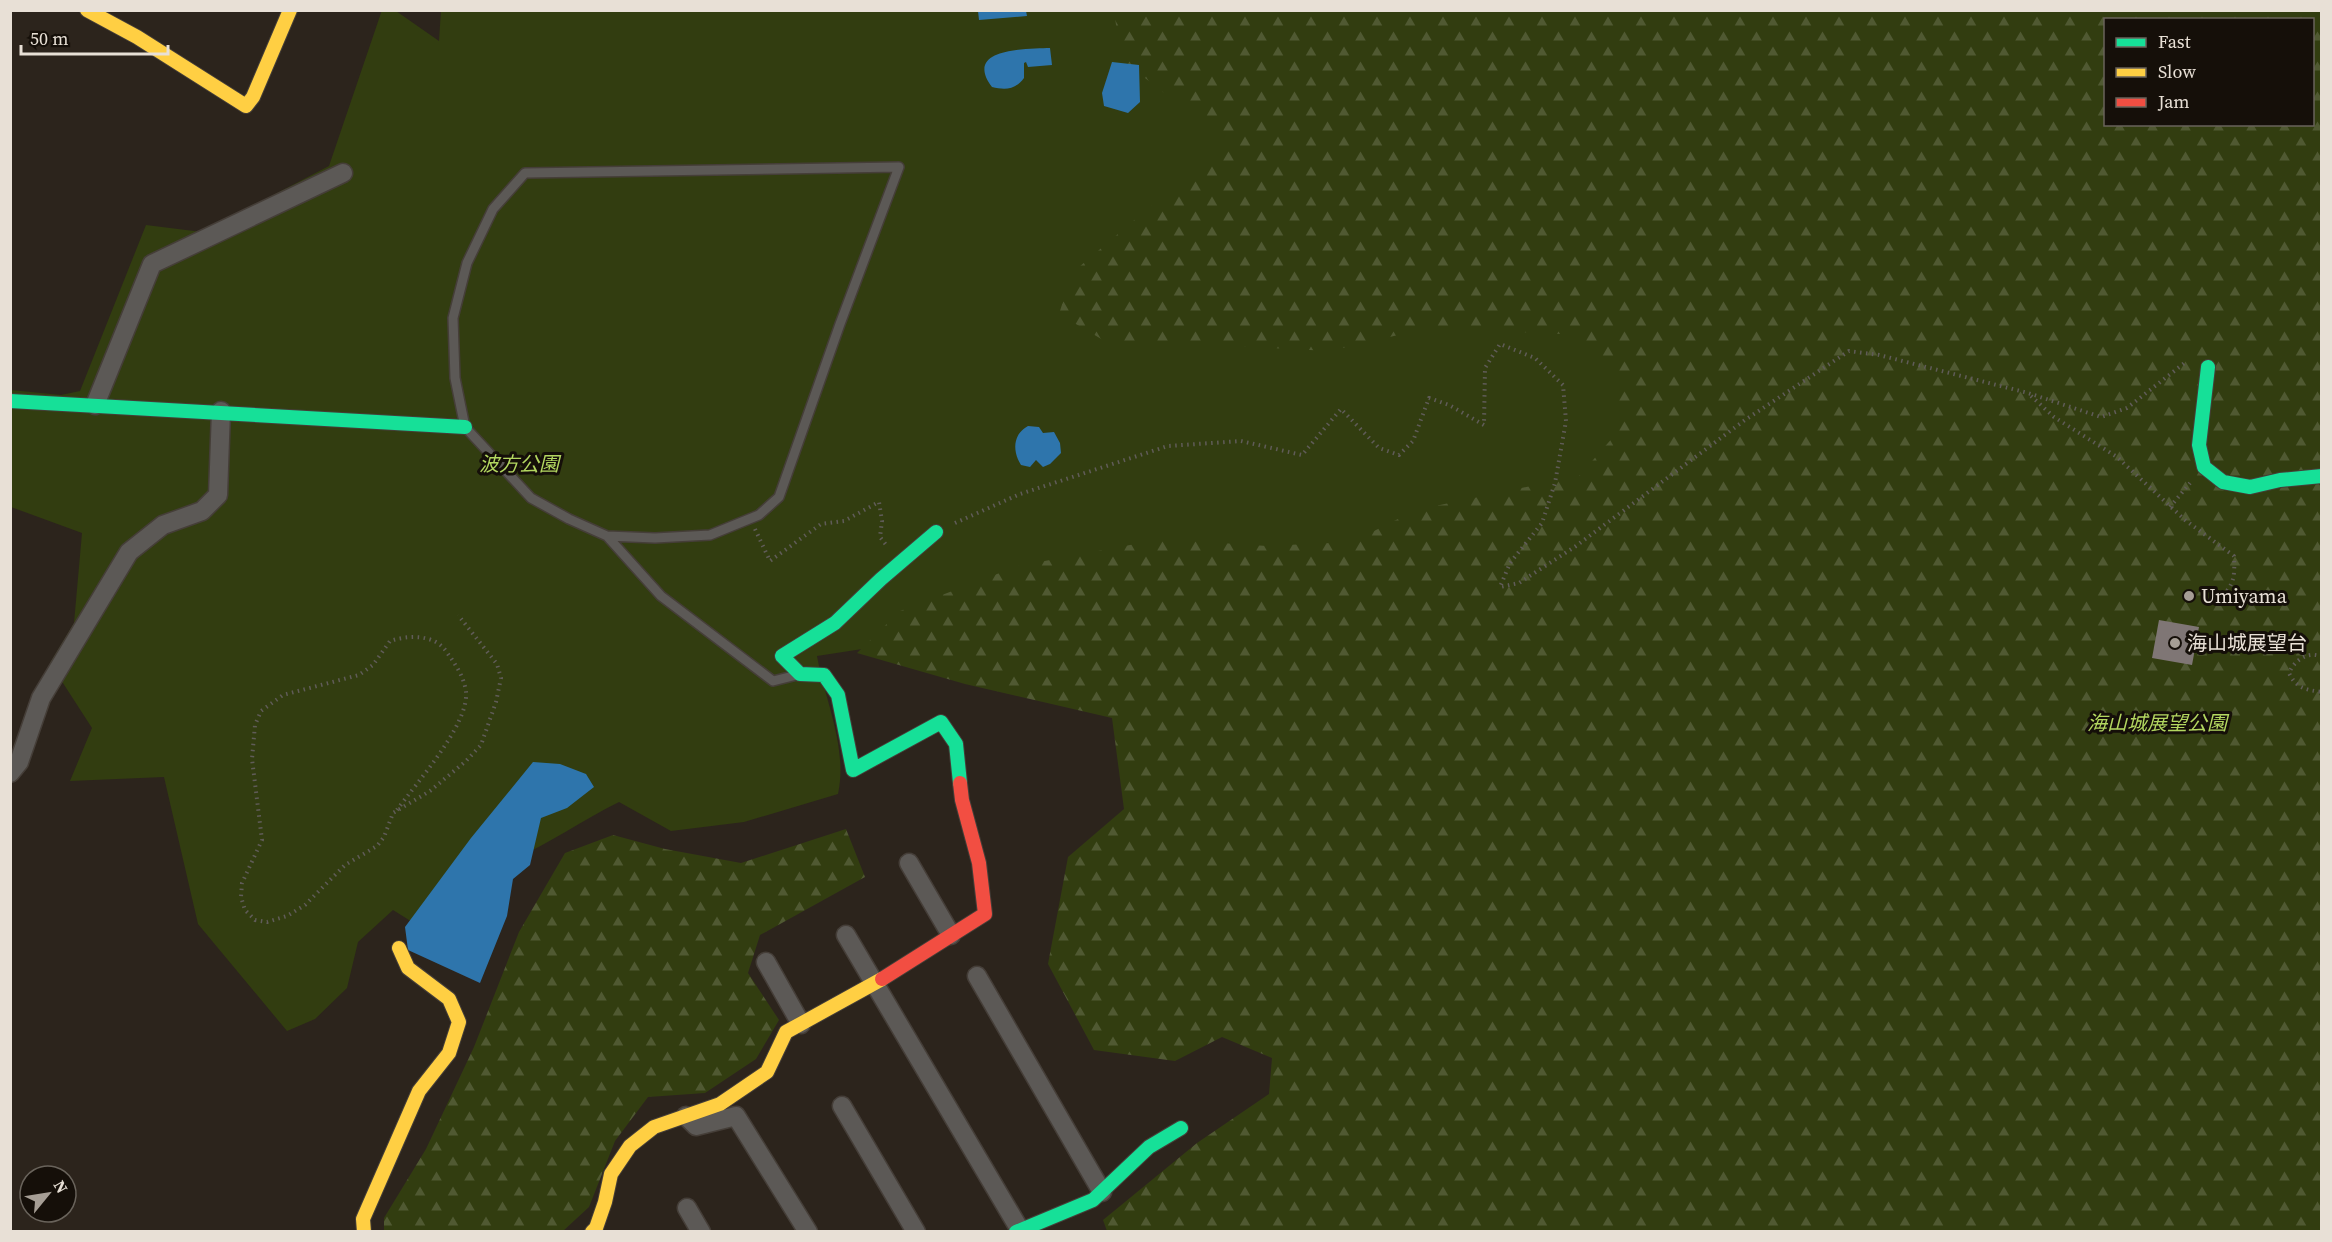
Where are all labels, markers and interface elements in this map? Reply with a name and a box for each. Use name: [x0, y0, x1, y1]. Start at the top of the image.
scale bar: [21, 18, 168, 56]
legend: [2104, 18, 2314, 126]
text: 50 m: [30, 26, 68, 51]
text: Fast: [2158, 29, 2191, 54]
text: Slow: [2158, 59, 2196, 84]
text: Jam: [2157, 89, 2190, 114]
park label: 波方公園: [479, 450, 562, 478]
place label: Umiyama: [2201, 582, 2288, 610]
marker: Umiyama: [2182, 589, 2196, 603]
place label: 海山城展望台: [2187, 629, 2307, 657]
marker: 海山城展望台: [2168, 636, 2182, 650]
park label: 海山城展望公園: [2087, 709, 2230, 737]
north arrow: [18, 1164, 78, 1224]
text: N: [49, 1176, 74, 1197]

